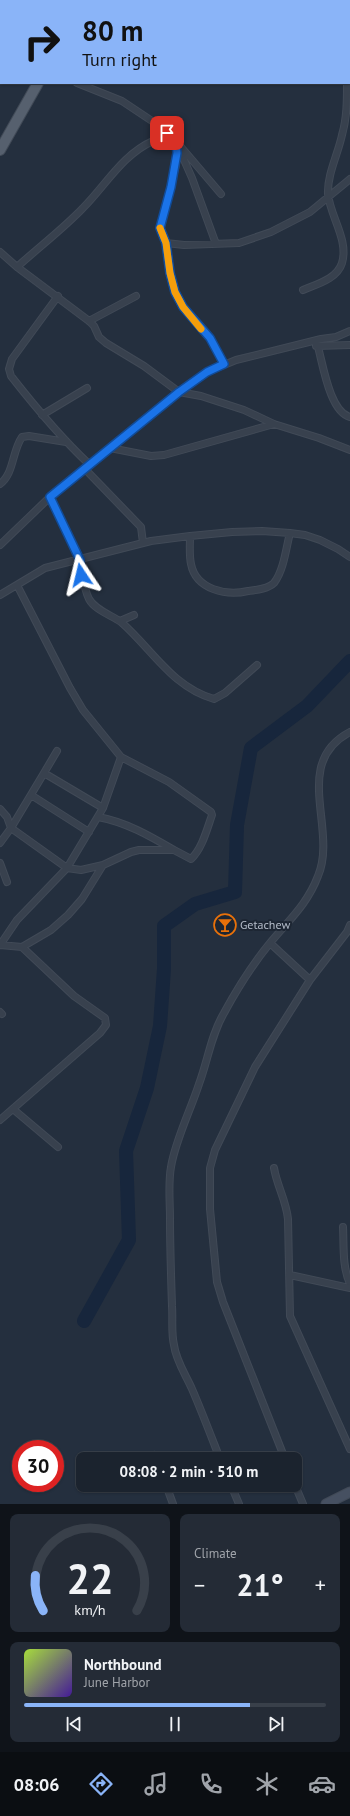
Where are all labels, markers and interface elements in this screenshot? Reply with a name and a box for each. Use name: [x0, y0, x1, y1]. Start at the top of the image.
text: 80 m: [82, 12, 143, 49]
icon: right: [16, 16, 68, 68]
text: Turn right: [82, 48, 157, 71]
pin: [150, 116, 184, 150]
icon: arrive: [156, 122, 178, 144]
position arrow: [60, 554, 102, 596]
bar icon: Getachew: [212, 912, 238, 938]
place label: Getachew: [240, 917, 290, 932]
speed limit sign: 30: [12, 1440, 64, 1492]
text: 08:08 · 2 min · 510 m: [120, 1462, 258, 1481]
text: Climate: [194, 1545, 237, 1562]
text: 22: [66, 1552, 114, 1605]
text: 21°: [236, 1565, 284, 1604]
text: −: [194, 1571, 205, 1599]
text: +: [315, 1571, 326, 1599]
text: km/h: [74, 1600, 106, 1619]
text: Northbound: [84, 1655, 161, 1674]
text: June Harbor: [84, 1674, 150, 1691]
icon: previous: [63, 1713, 85, 1735]
icon: pause: [164, 1713, 186, 1735]
icon: next: [265, 1713, 287, 1735]
icon: directions: [87, 1770, 115, 1798]
icon: music: [142, 1770, 170, 1798]
icon: phone: [197, 1770, 225, 1798]
icon: climate: [253, 1770, 281, 1798]
icon: car: [308, 1770, 336, 1798]
text: 08:06: [14, 1773, 59, 1796]

